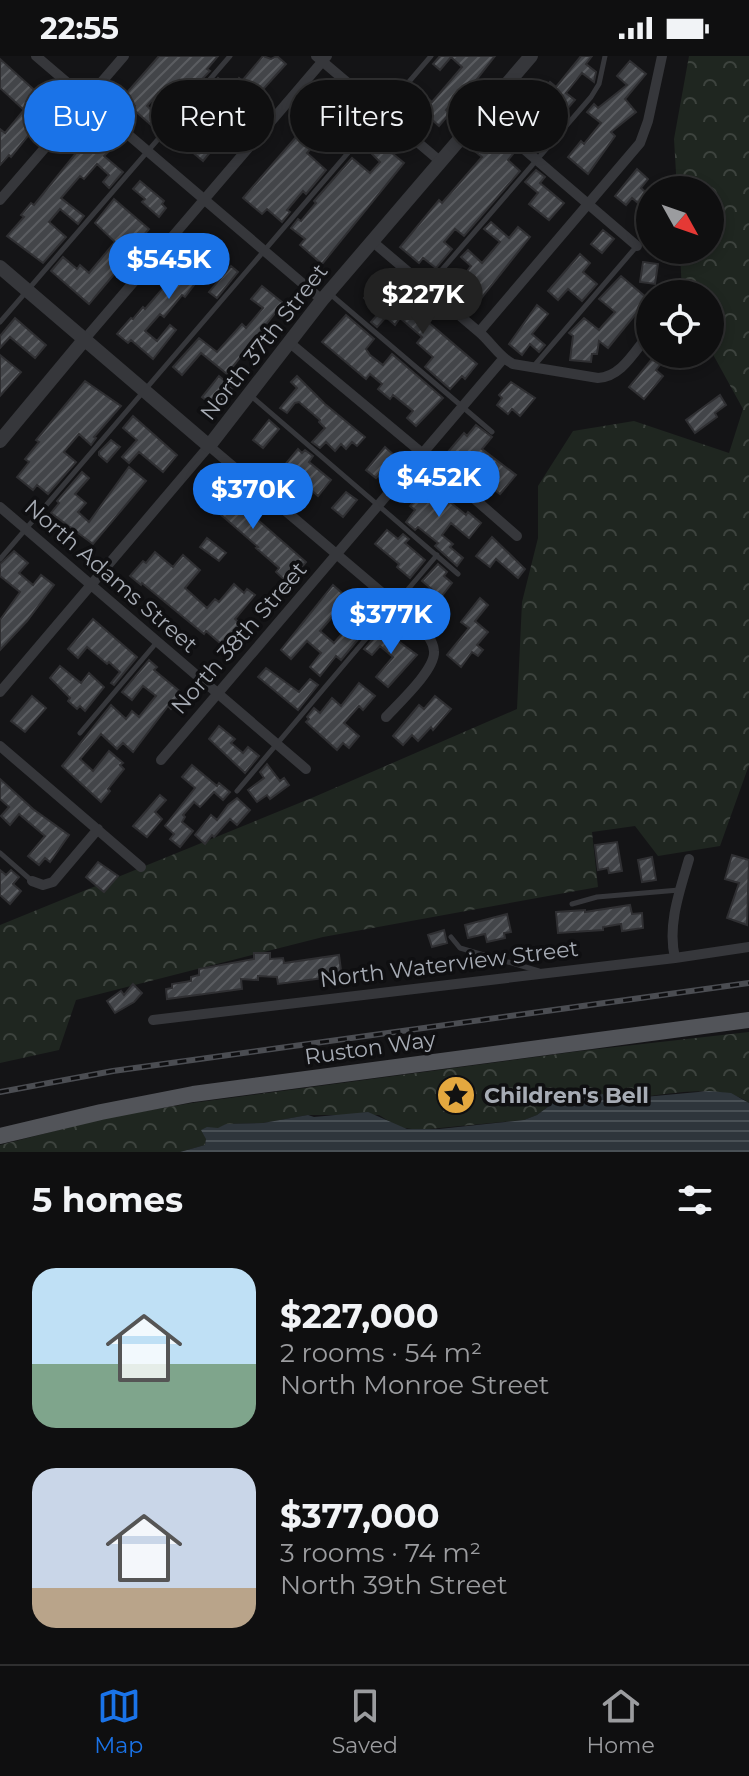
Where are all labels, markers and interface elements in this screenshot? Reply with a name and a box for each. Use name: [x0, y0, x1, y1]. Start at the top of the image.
text: 22:55: [40, 10, 119, 47]
chip: Buy: [24, 80, 135, 152]
chip: Rent: [151, 80, 274, 152]
chip: Filters: [290, 80, 432, 152]
chip: New: [448, 80, 568, 152]
north arrow: [636, 176, 724, 264]
map controls: [636, 176, 724, 368]
pin: $545K: [113, 233, 225, 301]
text: $545K: [127, 243, 211, 275]
street label: North 37th Street: [194, 258, 334, 426]
pin: $227K: [367, 268, 479, 336]
text: $227K: [382, 278, 464, 310]
button: locate: [636, 280, 724, 368]
pin: $452K: [383, 451, 495, 519]
text: $452K: [397, 461, 481, 493]
pin: $370K: [197, 463, 309, 531]
text: $370K: [211, 473, 295, 505]
street label: North Adams Street: [19, 494, 203, 658]
street label: North 38th Street: [166, 556, 313, 720]
pin: $377K: [335, 588, 447, 656]
text: $377K: [349, 598, 433, 630]
street label: North Waterview Street: [318, 935, 580, 993]
street label: Ruston Way: [303, 1025, 437, 1071]
place icon: Children's Bell: [435, 1074, 477, 1116]
place label: Children's Bell: [484, 1082, 649, 1109]
icon: filters: [673, 1178, 717, 1222]
text: 5 homes: [32, 1179, 183, 1221]
text: $227,000: [280, 1295, 439, 1337]
icon: home: [96, 1300, 192, 1396]
text: 2 rooms · 54 m²: [280, 1337, 482, 1369]
text: North Monroe Street: [280, 1369, 549, 1401]
text: $377,000: [280, 1495, 440, 1537]
icon: home: [96, 1500, 192, 1596]
text: 3 rooms · 74 m²: [280, 1537, 481, 1569]
text: North 39th Street: [280, 1569, 508, 1601]
tab: Map: [94, 1684, 143, 1759]
tab: Saved: [332, 1684, 398, 1759]
tab: Home: [586, 1684, 655, 1759]

